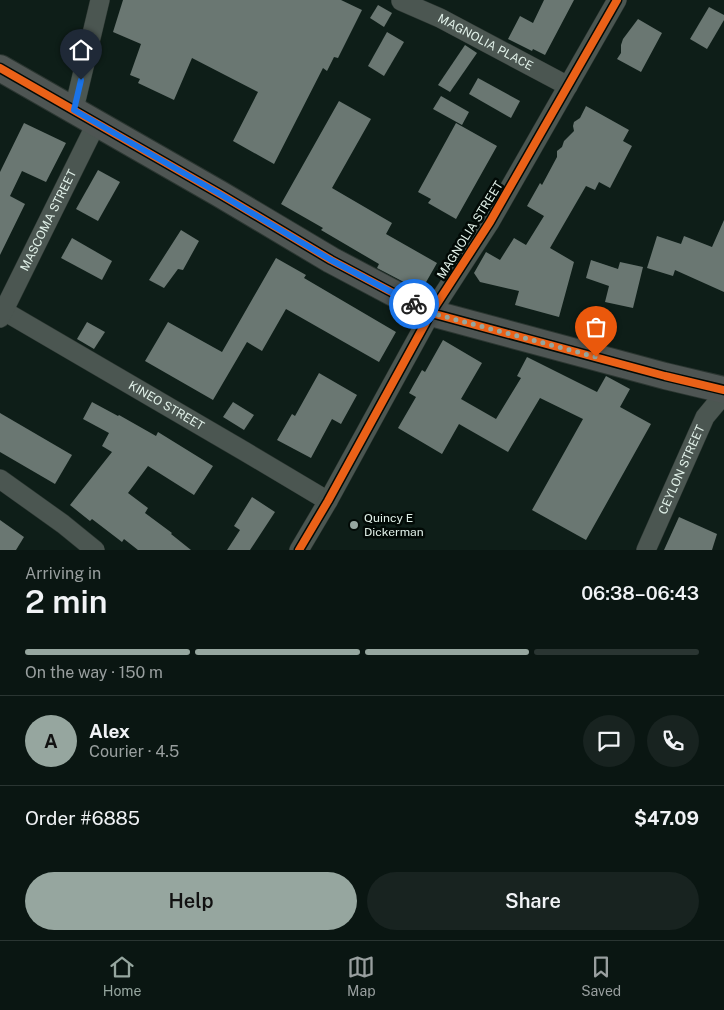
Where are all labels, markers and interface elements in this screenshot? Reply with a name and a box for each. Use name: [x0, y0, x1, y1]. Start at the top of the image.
street label: MAGNOLIA PLACE: [435, 11, 535, 73]
pin: [60, 29, 102, 80]
icon: home: [67, 36, 95, 64]
street label: MASCOMA STREET: [17, 167, 79, 273]
street label: MAGNOLIA STREET: [434, 179, 506, 281]
courier: [389, 279, 439, 329]
icon: bike: [400, 290, 428, 318]
pin: [575, 306, 617, 357]
icon: bag: [582, 313, 610, 341]
street label: KINEO STREET: [126, 378, 207, 433]
street label: CEYLON STREET: [656, 423, 708, 516]
place label: Quincy E Dickerman: [364, 511, 424, 539]
marker: Quincy E Dickerman: [348, 519, 360, 531]
text: Arriving in: [25, 564, 101, 583]
text: 06:38–06:43: [581, 582, 699, 604]
text: 2 min: [25, 583, 108, 620]
text: On the way · 150 m: [25, 663, 163, 682]
button: chat: [583, 715, 635, 767]
button: phone: [647, 715, 699, 767]
text: Alex: [89, 720, 130, 742]
text: A: [44, 730, 58, 752]
text: Courier · 4.5: [89, 742, 179, 761]
text: Order #6885: [25, 807, 140, 829]
text: $47.09: [634, 807, 699, 829]
button: Help: [25, 872, 357, 930]
button: Share: [367, 872, 699, 930]
tab: Home: [103, 953, 141, 999]
tab: Map: [347, 953, 375, 999]
tab: Saved: [581, 953, 621, 999]

